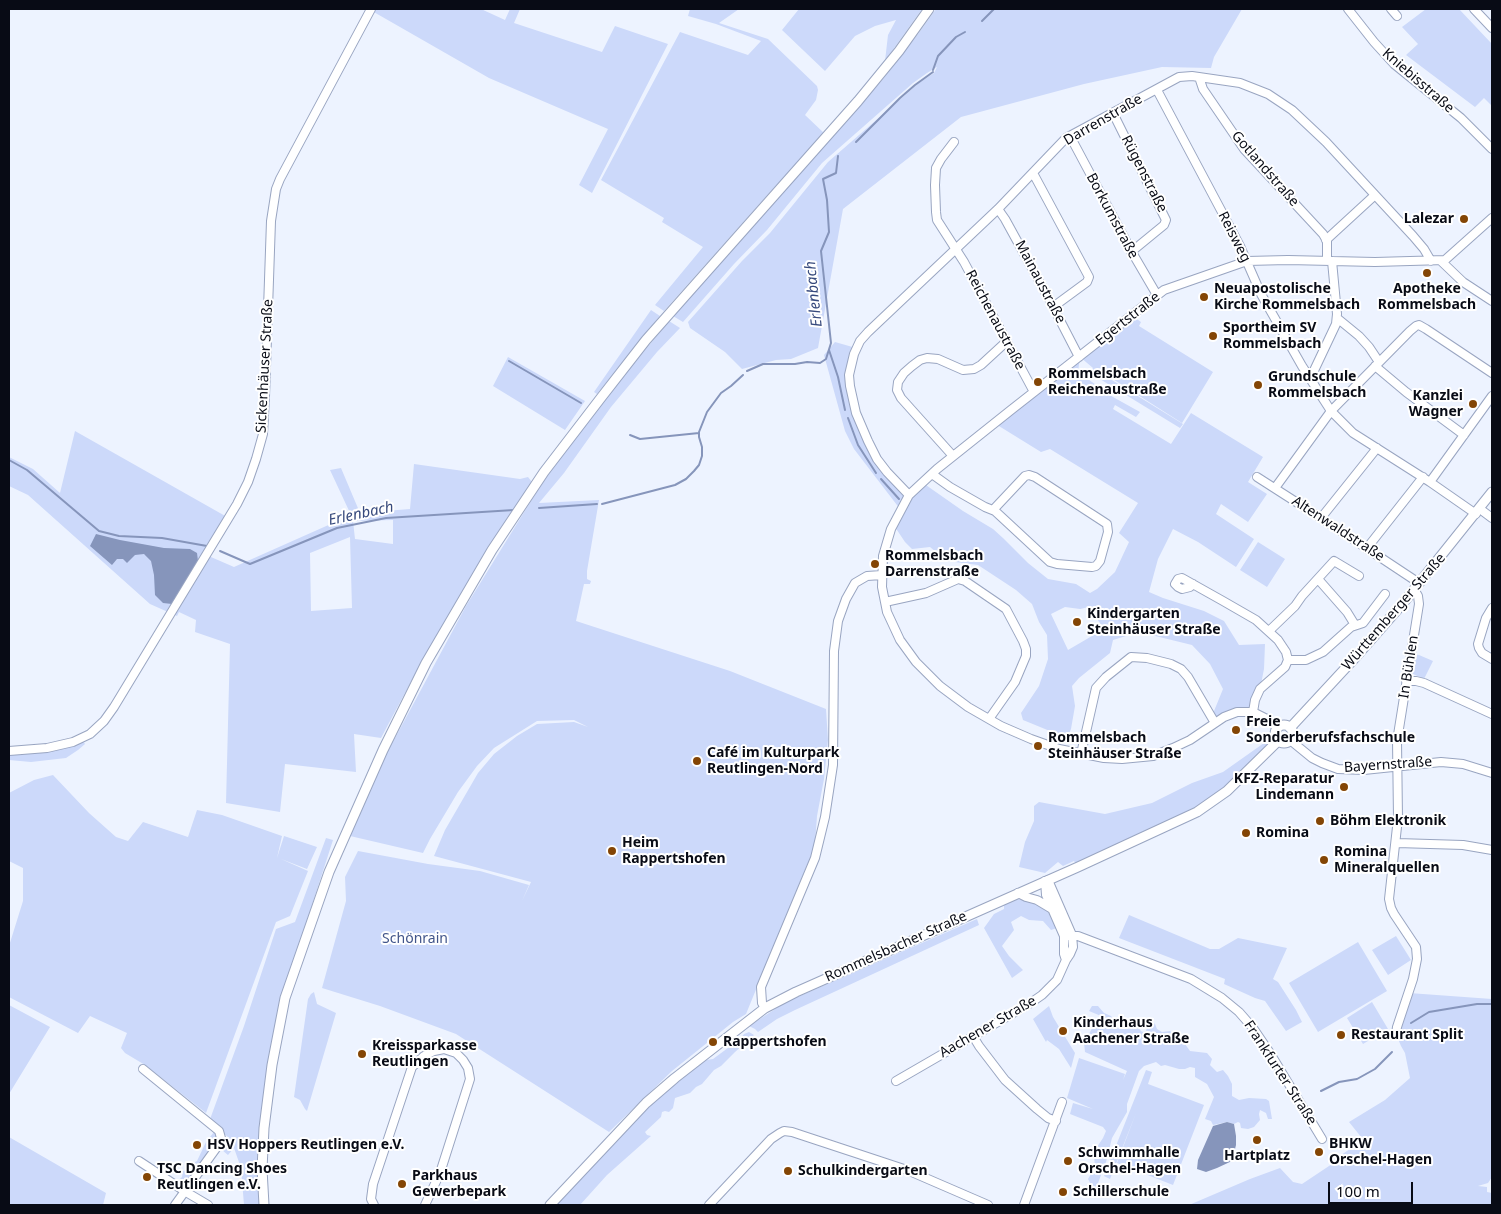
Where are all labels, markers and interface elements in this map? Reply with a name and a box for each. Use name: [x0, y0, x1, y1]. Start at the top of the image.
street label: Kniebisstraße: [1379, 45, 1457, 117]
street label: Darrenstraße: [1061, 91, 1145, 149]
street label: Gotlandstraße: [1228, 128, 1302, 210]
street label: Rügenstraße: [1117, 133, 1171, 215]
street label: Borkumstraße: [1082, 170, 1142, 262]
street label: Reisweg: [1214, 209, 1254, 265]
place label: Lalezar: [1404, 211, 1454, 227]
marker: Lalezar: [1458, 213, 1470, 225]
street label: Mainaustraße: [1011, 238, 1069, 326]
water label: Erlenbach: [802, 260, 826, 328]
street label: Reichenaustraße: [962, 267, 1028, 373]
marker: Apotheke Rommelsbach: [1421, 267, 1433, 279]
place label: Neuapostolische Kirche Rommelsbach: [1214, 281, 1360, 314]
place label: Apotheke Rommelsbach: [1378, 281, 1476, 314]
street label: Egertstraße: [1093, 289, 1163, 349]
marker: Neuapostolische Kirche Rommelsbach: [1198, 291, 1210, 303]
street label: Sickenhäuser Straße: [253, 299, 277, 433]
place label: Sportheim SV Rommelsbach: [1223, 320, 1321, 352]
marker: Sportheim SV Rommelsbach: [1207, 330, 1219, 342]
place label: Rommelsbach Reichenaustraße: [1048, 366, 1167, 398]
place label: Grundschule Rommelsbach: [1268, 369, 1366, 402]
marker: Rommelsbach Reichenaustraße: [1032, 376, 1044, 388]
marker: Grundschule Rommelsbach: [1252, 379, 1264, 391]
place label: Kanzlei Wagner: [1409, 388, 1463, 421]
marker: Kanzlei Wagner: [1467, 398, 1479, 410]
street label: Altenwaldstraße: [1289, 493, 1387, 565]
water label: Erlenbach: [327, 498, 395, 530]
place label: Rommelsbach Darrenstraße: [885, 548, 983, 580]
street label: Württemberger Straße: [1339, 550, 1449, 674]
marker: Rommelsbach Darrenstraße: [869, 558, 881, 570]
place label: Kindergarten Steinhäuser Straße: [1087, 606, 1221, 638]
marker: Kindergarten Steinhäuser Straße: [1071, 616, 1083, 628]
street label: In Bühlen: [1396, 634, 1422, 700]
place label: Freie Sonderberufsfachschule: [1246, 714, 1415, 746]
marker: Freie Sonderberufsfachschule: [1230, 724, 1242, 736]
place label: Rommelsbach Steinhäuser Straße: [1048, 730, 1182, 762]
marker: Rommelsbach Steinhäuser Straße: [1032, 740, 1044, 752]
place label: Café im Kulturpark Reutlingen-Nord: [707, 745, 839, 778]
street label: Bayernstraße: [1343, 754, 1433, 776]
marker: Café im Kulturpark Reutlingen-Nord: [691, 755, 703, 767]
place label: KFZ-Reparatur Lindemann: [1234, 771, 1334, 804]
marker: KFZ-Reparatur Lindemann: [1338, 781, 1350, 793]
place label: Böhm Elektronik: [1330, 813, 1446, 829]
marker: Böhm Elektronik: [1314, 815, 1326, 827]
place label: Romina: [1256, 825, 1309, 841]
marker: Romina: [1240, 827, 1252, 839]
place label: Heim Rappertshofen: [622, 835, 726, 868]
place label: Romina Mineralquellen: [1334, 844, 1439, 876]
marker: Heim Rappertshofen: [606, 845, 618, 857]
marker: Romina Mineralquellen: [1318, 854, 1330, 866]
street label: Rommelsbacher Straße: [822, 908, 970, 986]
park label: Schönrain: [382, 931, 448, 947]
street label: Aachener Straße: [937, 993, 1039, 1061]
place label: Kinderhaus Aachener Straße: [1073, 1015, 1189, 1048]
street label: Frankfurter Straße: [1240, 1018, 1320, 1128]
marker: Kinderhaus Aachener Straße: [1057, 1025, 1069, 1037]
place label: Restaurant Split: [1351, 1027, 1463, 1043]
marker: Restaurant Split: [1335, 1029, 1347, 1041]
place label: Rappertshofen: [723, 1034, 827, 1050]
marker: Rappertshofen: [707, 1036, 719, 1048]
place label: Kreissparkasse Reutlingen: [372, 1038, 477, 1070]
marker: Kreissparkasse Reutlingen: [356, 1048, 368, 1060]
marker: Hartplatz: [1251, 1134, 1263, 1146]
place label: BHKW Orschel-Hagen: [1329, 1136, 1432, 1168]
place label: HSV Hoppers Reutlingen e.V.: [207, 1137, 405, 1153]
marker: HSV Hoppers Reutlingen e.V.: [191, 1139, 203, 1151]
place label: Schwimmhalle Orschel-Hagen: [1078, 1145, 1181, 1178]
marker: BHKW Orschel-Hagen: [1313, 1146, 1325, 1158]
place label: Hartplatz: [1224, 1148, 1290, 1164]
marker: Schwimmhalle Orschel-Hagen: [1062, 1155, 1074, 1167]
place label: TSC Dancing Shoes Reutlingen e.V.: [157, 1161, 287, 1194]
place label: Schulkindergarten: [798, 1163, 928, 1179]
marker: Schulkindergarten: [782, 1165, 794, 1177]
place label: Parkhaus Gewerbepark: [412, 1168, 506, 1200]
marker: TSC Dancing Shoes Reutlingen e.V.: [141, 1171, 153, 1183]
scale bar: [1331, 1172, 1416, 1204]
marker: Parkhaus Gewerbepark: [396, 1178, 408, 1190]
text: 100 m: [1336, 1181, 1380, 1201]
place label: Schillerschule: [1073, 1184, 1169, 1200]
marker: Schillerschule: [1057, 1186, 1069, 1198]

